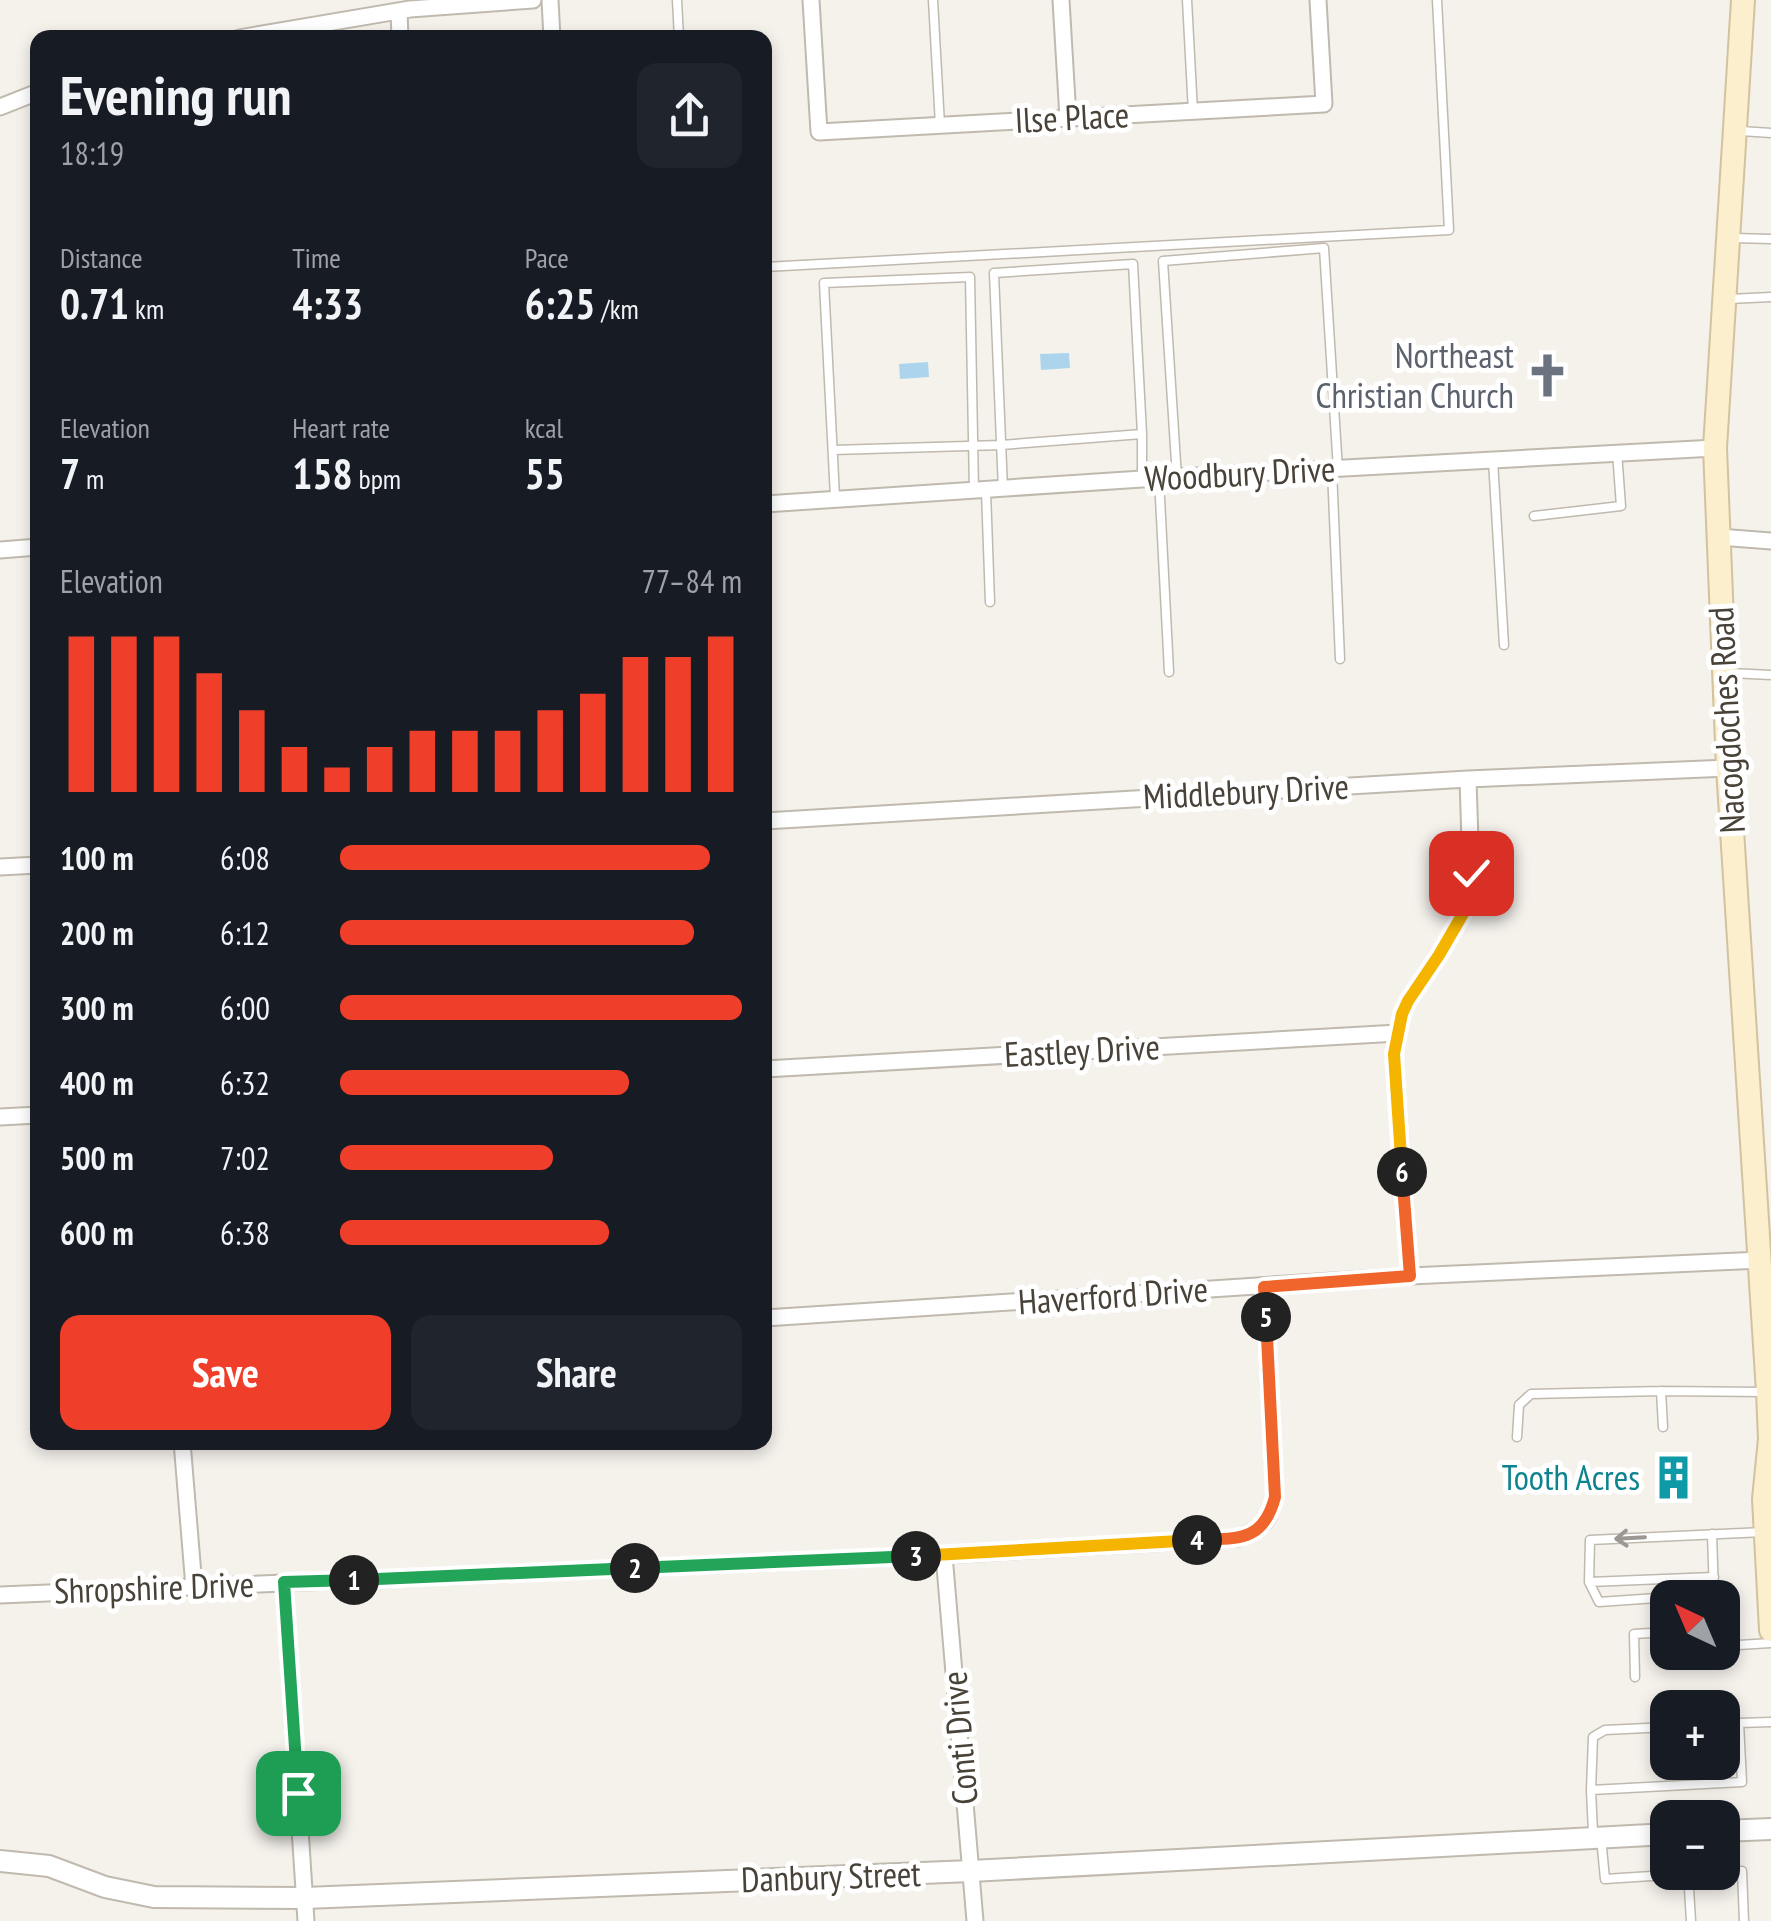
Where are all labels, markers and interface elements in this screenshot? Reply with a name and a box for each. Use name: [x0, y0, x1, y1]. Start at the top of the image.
text: Evening run: [60, 59, 292, 130]
button: share: [637, 63, 742, 168]
street label: Ilse Place: [1014, 91, 1130, 143]
text: 18:19: [60, 132, 124, 174]
text: Distance: [60, 239, 143, 276]
text: Time: [292, 239, 341, 276]
text: Pace: [525, 239, 569, 276]
text: 0.71: [60, 276, 129, 331]
text: 4:33: [292, 276, 363, 331]
text: 6:25: [525, 276, 595, 331]
text: km: [129, 290, 164, 327]
text: /km: [595, 290, 639, 327]
place label: Northeast Christian Church: [1315, 332, 1514, 418]
church icon: Northeast Christian Church: [1523, 352, 1571, 400]
text: Elevation: [60, 409, 150, 446]
text: Heart rate: [292, 409, 390, 446]
text: kcal: [525, 409, 563, 446]
street label: Woodbury Drive: [1143, 445, 1336, 501]
text: 7: [60, 446, 80, 501]
text: 158: [292, 446, 353, 501]
text: 55: [525, 446, 565, 501]
text: m: [80, 460, 104, 497]
text: bpm: [353, 460, 401, 497]
text: Elevation: [60, 560, 163, 602]
text: 77–84 m: [641, 560, 742, 602]
street label: Nacogdoches Road: [1697, 606, 1755, 834]
street label: Middlebury Drive: [1142, 763, 1350, 819]
pin: [1429, 831, 1514, 916]
text: 100 m: [60, 837, 134, 879]
text: 6:08: [220, 837, 270, 879]
icon: check: [1444, 846, 1499, 901]
text: 200 m: [60, 912, 134, 954]
text: 6:12: [220, 912, 270, 954]
text: 300 m: [60, 987, 134, 1029]
text: 6:00: [220, 987, 270, 1029]
street label: Eastley Drive: [1003, 1023, 1161, 1077]
text: 400 m: [60, 1062, 134, 1104]
text: 6:32: [220, 1062, 270, 1104]
text: 500 m: [60, 1137, 134, 1179]
text: 7:02: [220, 1137, 270, 1179]
pin: 6: [1377, 1147, 1427, 1197]
text: 6: [1395, 1153, 1409, 1190]
text: 600 m: [60, 1212, 134, 1254]
text: 6:38: [220, 1212, 270, 1254]
street label: Haverford Drive: [1017, 1265, 1209, 1325]
pin: 5: [1241, 1292, 1291, 1342]
text: 5: [1259, 1298, 1273, 1335]
button: Save: [60, 1315, 391, 1430]
button: Share: [411, 1315, 742, 1430]
place label: Tooth Acres: [1502, 1454, 1640, 1500]
building icon: Tooth Acres: [1649, 1454, 1697, 1502]
pin: 4: [1172, 1515, 1222, 1565]
text: 4: [1190, 1521, 1204, 1558]
one-way arrow: [1615, 1529, 1647, 1548]
pin: 3: [891, 1531, 941, 1581]
text: 3: [909, 1537, 923, 1574]
pin: 2: [610, 1543, 660, 1593]
text: 2: [628, 1549, 642, 1586]
pin: 1: [329, 1555, 379, 1605]
street label: Shropshire Drive: [53, 1561, 255, 1613]
text: 1: [347, 1561, 361, 1598]
north arrow: [1650, 1580, 1740, 1670]
map controls: [1650, 1580, 1740, 1890]
street label: Conti Drive: [930, 1669, 988, 1807]
button: +: [1650, 1690, 1740, 1780]
pin: [256, 1751, 341, 1836]
icon: arrive: [271, 1766, 326, 1821]
button: −: [1650, 1800, 1740, 1890]
street label: Danbury Street: [740, 1850, 922, 1902]

